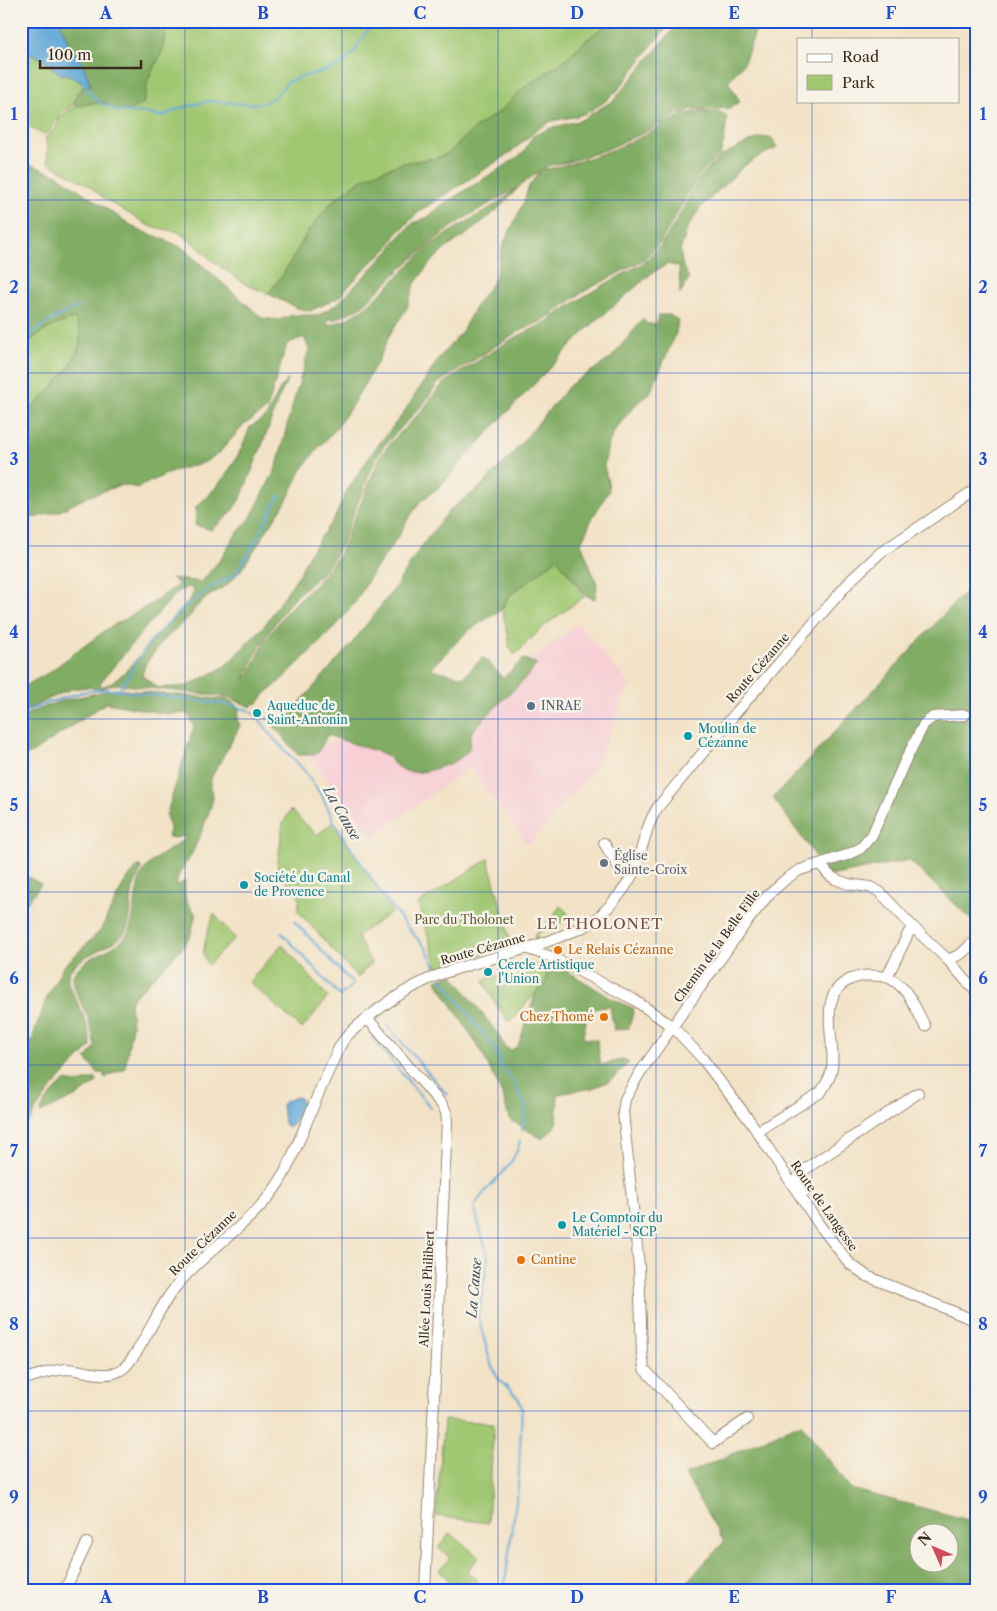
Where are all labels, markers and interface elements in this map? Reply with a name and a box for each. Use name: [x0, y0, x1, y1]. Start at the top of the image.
text: A: [99, 3, 113, 23]
text: B: [257, 3, 269, 23]
text: C: [414, 3, 426, 23]
text: D: [570, 3, 584, 23]
text: E: [728, 3, 740, 23]
text: F: [886, 3, 897, 23]
scale bar: [40, 38, 141, 70]
legend: [797, 38, 960, 102]
text: 100 m: [48, 45, 91, 64]
text: Road: [842, 47, 879, 66]
text: Park: [842, 73, 876, 92]
text: 1: [10, 104, 18, 124]
text: 1: [979, 104, 987, 124]
text: 2: [9, 277, 19, 297]
text: 2: [978, 277, 988, 297]
text: 3: [9, 449, 19, 469]
text: 3: [978, 449, 988, 469]
text: 4: [9, 622, 19, 642]
text: 4: [978, 622, 988, 642]
street label: Route Cézanne: [723, 629, 792, 706]
place label: Aqueduc de Saint-Antonin: [266, 698, 348, 727]
place label: INRAE: [541, 698, 581, 713]
marker: INRAE: [525, 700, 537, 712]
marker: Aqueduc de Saint-Antonin: [251, 707, 263, 719]
place label: Moulin de Cézanne: [698, 721, 757, 750]
marker: Moulin de Cézanne: [682, 730, 694, 742]
water label: La Cause: [319, 782, 365, 845]
text: 5: [10, 795, 19, 815]
text: 5: [979, 795, 988, 815]
place label: Église Sainte-Croix: [614, 847, 687, 877]
marker: Église Sainte-Croix: [598, 857, 610, 869]
place label: Société du Canal de Provence: [254, 870, 351, 899]
marker: Société du Canal de Provence: [238, 879, 250, 891]
street label: Chemin de la Belle Fille: [670, 886, 763, 1005]
park label: Parc du Tholonet: [414, 912, 514, 927]
district label: LE THOLONET: [536, 914, 664, 933]
street label: Route Cézanne: [439, 929, 527, 968]
place label: Le Relais Cézanne: [568, 942, 674, 957]
marker: Le Relais Cézanne: [552, 944, 564, 956]
place label: Cercle Artistique l'Union: [498, 957, 595, 986]
marker: Cercle Artistique l'Union: [482, 966, 494, 978]
text: 6: [9, 968, 19, 988]
text: 6: [978, 968, 988, 988]
place label: Chez Thomé: [520, 1009, 594, 1024]
marker: Chez Thomé: [598, 1011, 610, 1023]
text: 7: [10, 1141, 19, 1161]
text: 7: [979, 1141, 988, 1161]
street label: Route de Langesse: [788, 1158, 861, 1254]
street label: Route Cézanne: [166, 1207, 240, 1279]
place label: Le Comptoir du Matériel - SCP: [572, 1210, 664, 1239]
marker: Le Comptoir du Matériel - SCP: [556, 1219, 568, 1231]
street label: Allée Louis Philibert: [416, 1229, 437, 1349]
place label: Cantine: [531, 1252, 577, 1267]
marker: Cantine: [515, 1254, 527, 1266]
water label: La Cause: [462, 1256, 486, 1320]
text: 8: [9, 1314, 19, 1334]
text: 8: [978, 1314, 988, 1334]
text: 9: [9, 1487, 19, 1507]
text: 9: [978, 1487, 988, 1507]
north arrow: [910, 1524, 960, 1574]
text: N: [914, 1528, 935, 1549]
text: A: [99, 1587, 113, 1607]
text: B: [257, 1587, 269, 1607]
text: C: [414, 1587, 426, 1607]
text: D: [570, 1587, 584, 1607]
text: E: [728, 1587, 740, 1607]
text: F: [886, 1587, 897, 1607]

